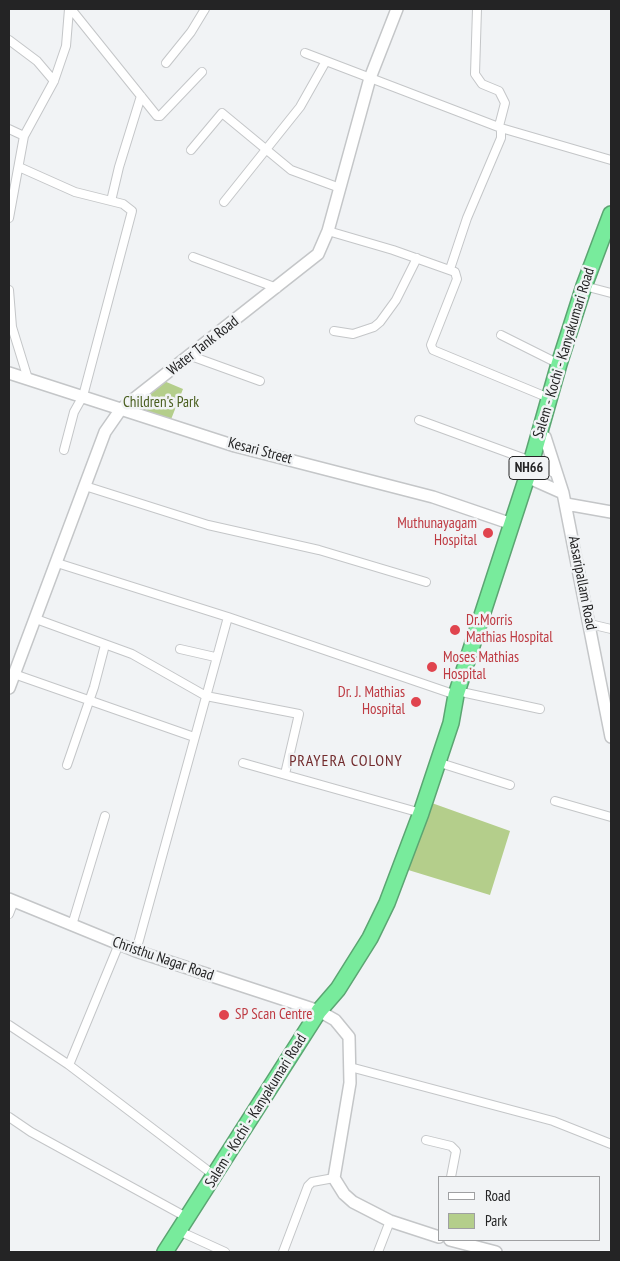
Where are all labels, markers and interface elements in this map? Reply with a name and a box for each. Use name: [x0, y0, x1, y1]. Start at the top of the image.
street label: Salem - Kochi - Kanyakumari Road: [529, 266, 599, 440]
street label: Water Tank Road: [164, 313, 242, 379]
park label: Children's Park: [123, 394, 199, 412]
street label: Kesari Street: [226, 434, 294, 468]
road number: NH66: [509, 456, 549, 479]
place label: Muthunayagam Hospital: [397, 515, 477, 550]
marker: Muthunayagam Hospital: [481, 526, 495, 540]
street label: Aasaripallam Road: [564, 534, 600, 632]
place label: Dr.Morris Mathias Hospital: [466, 612, 553, 647]
marker: Dr.Morris Mathias Hospital: [448, 623, 462, 637]
place label: Moses Mathias Hospital: [443, 649, 519, 684]
marker: Moses Mathias Hospital: [425, 660, 439, 674]
place label: Dr. J. Mathias Hospital: [338, 684, 405, 719]
marker: Dr. J. Mathias Hospital: [409, 695, 423, 709]
district label: PRAYERA COLONY: [287, 751, 405, 771]
street label: Christhu Nagar Road: [110, 933, 216, 985]
place label: SP Scan Centre: [235, 1006, 313, 1024]
marker: SP Scan Centre: [217, 1008, 231, 1022]
street label: Salem - Kochi - Kanyakumari Road: [201, 1031, 311, 1191]
legend: [438, 1176, 600, 1241]
text: Road: [485, 1186, 511, 1205]
text: Park: [485, 1211, 507, 1230]

